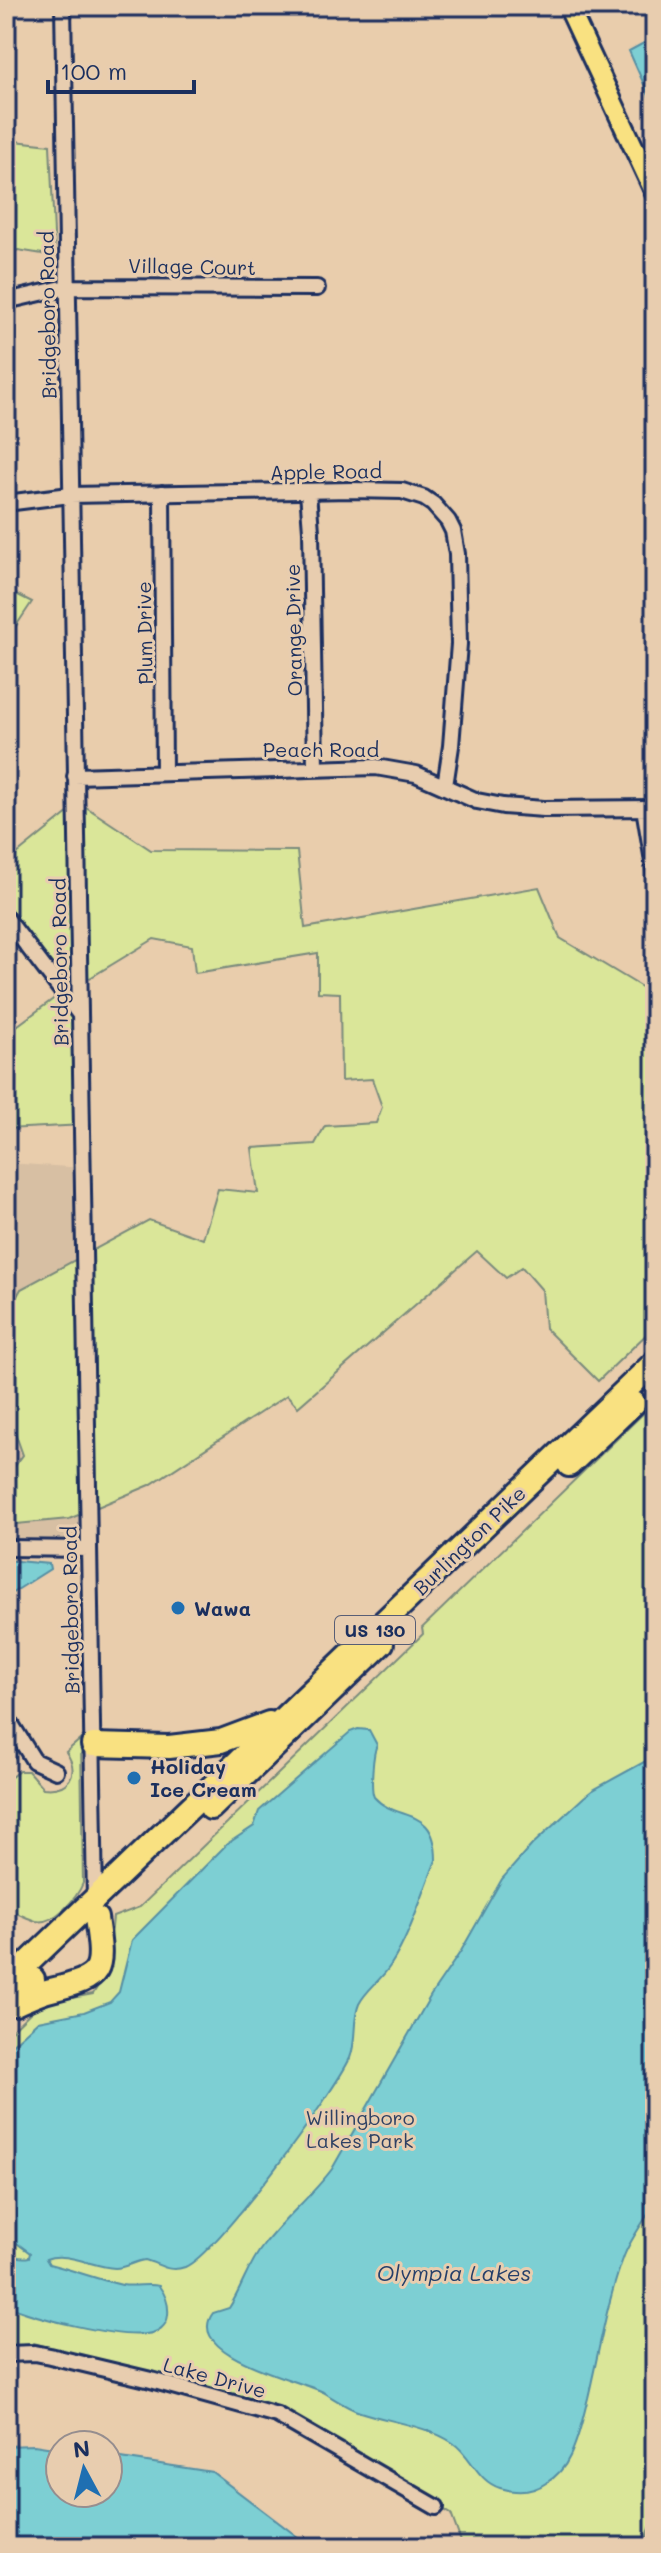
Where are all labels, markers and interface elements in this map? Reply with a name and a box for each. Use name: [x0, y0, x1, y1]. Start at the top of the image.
scale bar: [48, 44, 194, 94]
text: 100 m: [60, 55, 127, 86]
street label: Bridgeboro Road: [33, 231, 61, 399]
street label: Village Court: [128, 252, 256, 280]
street label: Apple Road: [270, 457, 382, 485]
street label: Orange Drive: [279, 563, 307, 697]
street label: Plum Drive: [130, 581, 158, 685]
street label: Peach Road: [263, 736, 379, 762]
street label: Bridgeboro Road: [45, 878, 73, 1046]
street label: Burlington Pike: [407, 1480, 531, 1600]
street label: Bridgeboro Road: [56, 1526, 84, 1694]
place label: Wawa: [194, 1595, 251, 1621]
marker: Wawa: [169, 1599, 187, 1617]
road number: US 130: [335, 1616, 415, 1644]
place label: Holiday Ice Cream: [150, 1753, 257, 1802]
marker: Holiday Ice Cream: [125, 1769, 143, 1787]
park label: Willingboro Lakes Park: [305, 2104, 415, 2153]
water label: Olympia Lakes: [377, 2258, 531, 2287]
street label: Lake Drive: [161, 2351, 269, 2403]
north arrow: [44, 2429, 124, 2509]
text: N: [71, 2433, 92, 2464]

